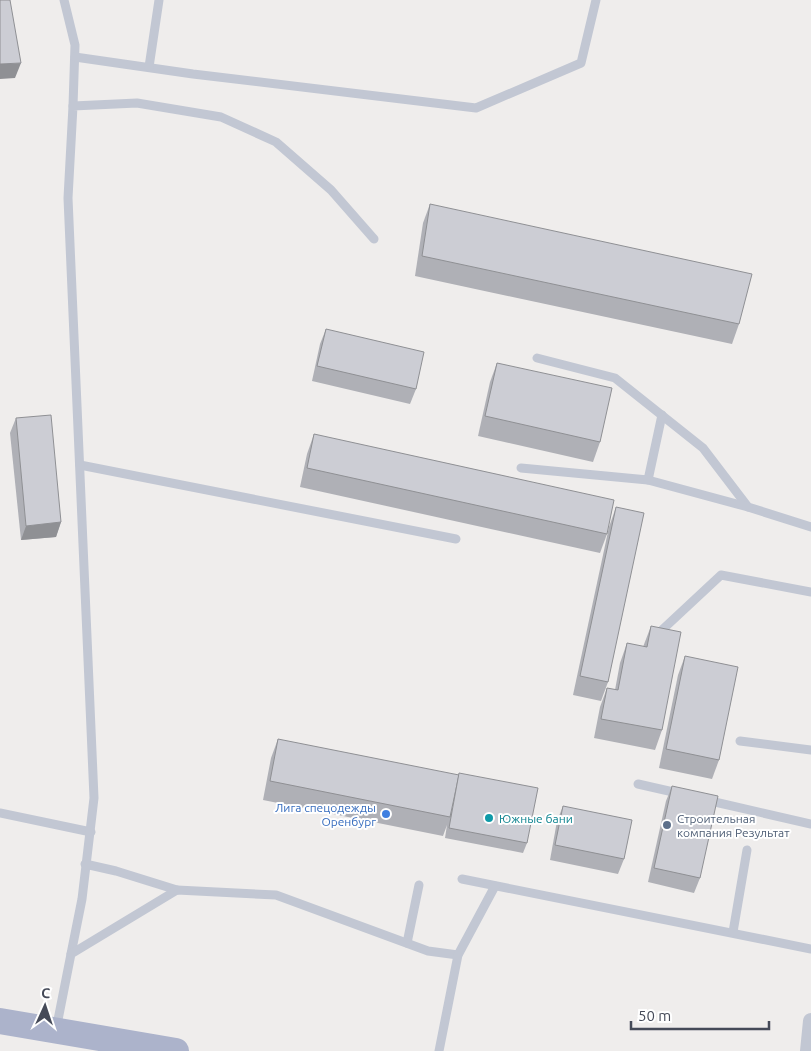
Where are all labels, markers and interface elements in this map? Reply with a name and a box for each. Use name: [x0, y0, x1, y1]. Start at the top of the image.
place label: Лига спецодежды Оренбург: [275, 801, 376, 828]
marker: Лига спецодежды Оренбург: [380, 808, 392, 820]
marker: Южные бани: [483, 812, 495, 824]
place label: Южные бани: [499, 812, 573, 825]
place label: Строительная компания Результат: [677, 812, 790, 839]
marker: Строительная компания Результат: [661, 819, 673, 831]
north arrow: [20, 981, 70, 1031]
text: С: [41, 985, 51, 1001]
scale bar: [631, 998, 768, 1030]
text: 50 m: [638, 1007, 671, 1024]

